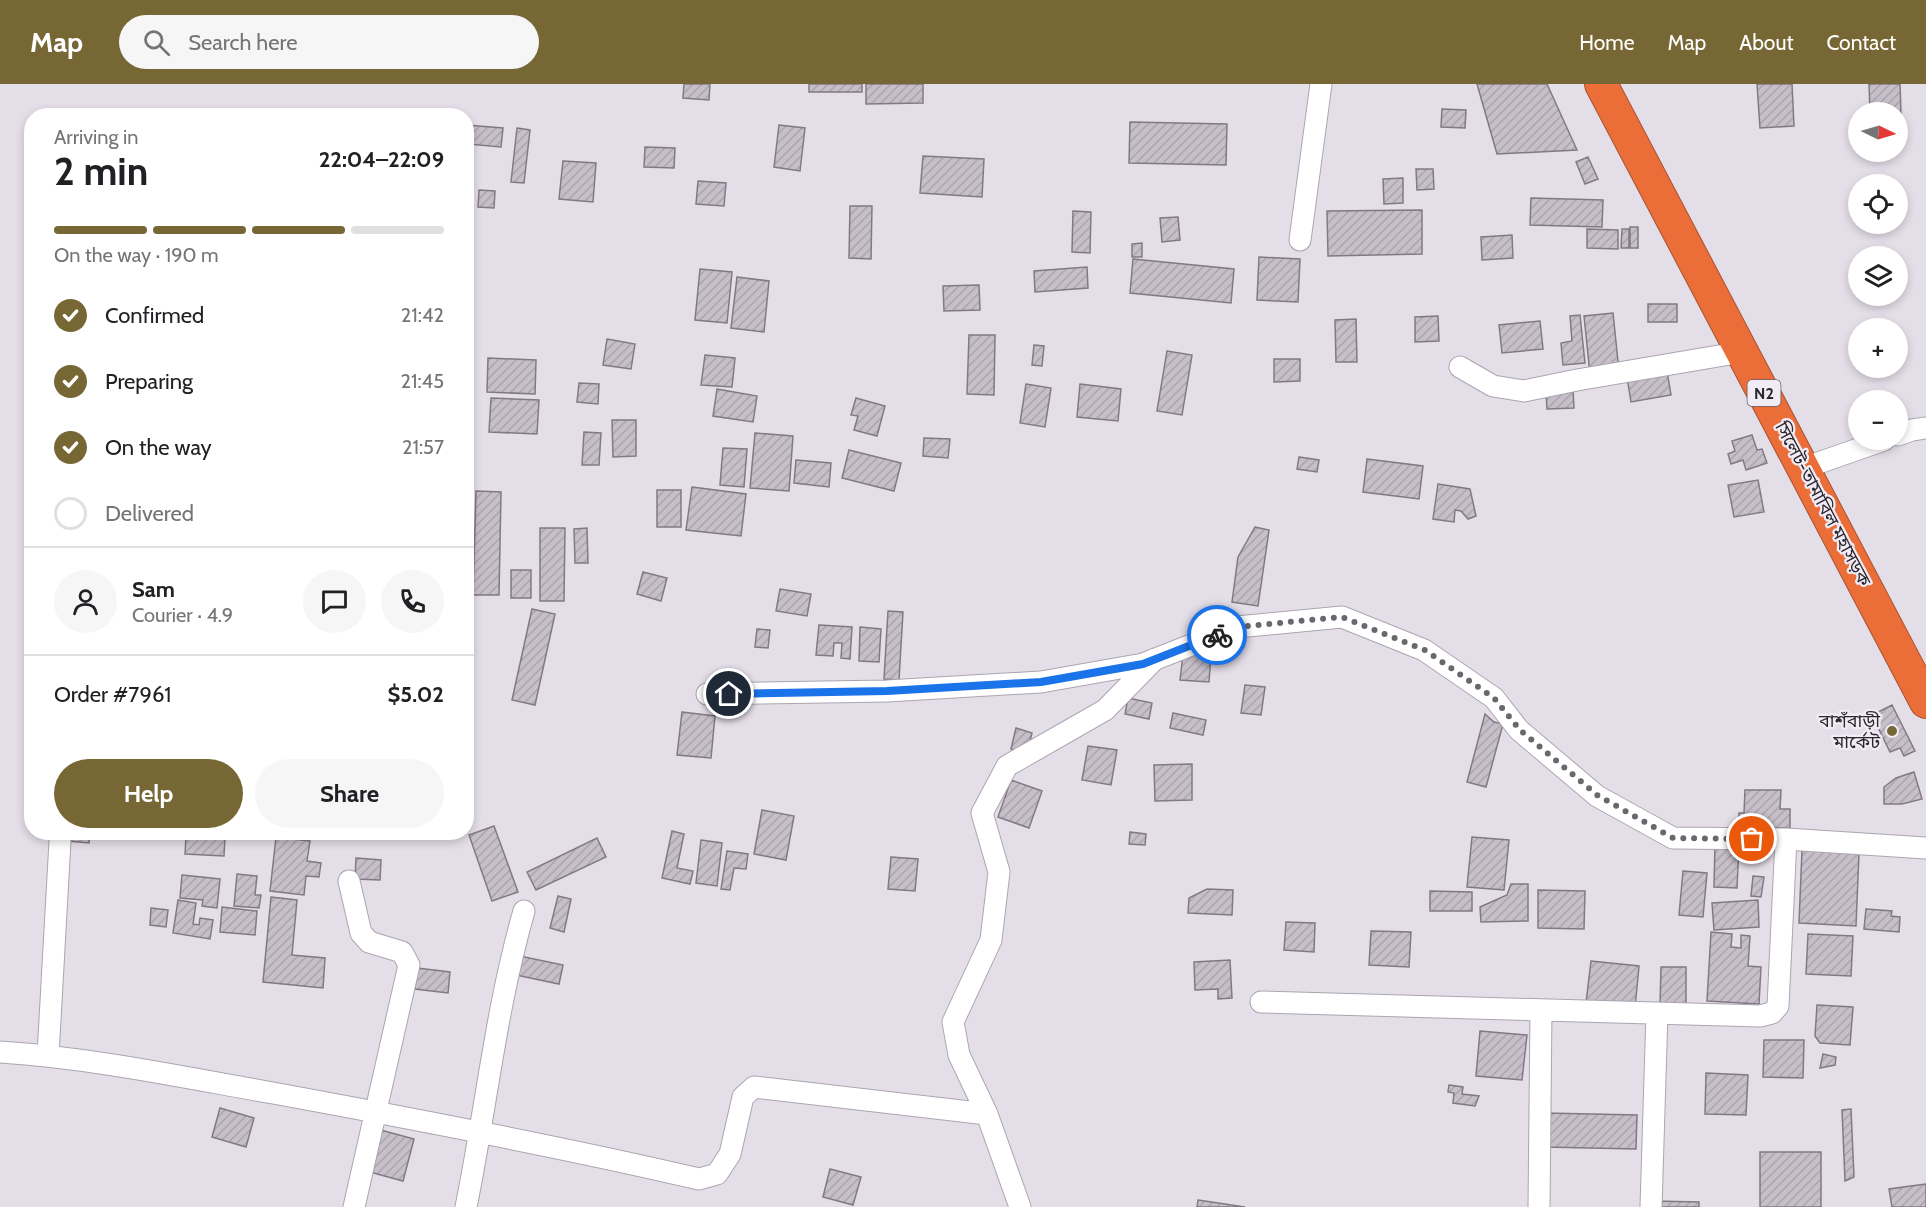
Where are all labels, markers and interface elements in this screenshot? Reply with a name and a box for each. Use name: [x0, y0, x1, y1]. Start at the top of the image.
search box: [119, 15, 539, 69]
text: Map: [30, 25, 83, 59]
icon: search: [140, 26, 173, 59]
text: Search here: [188, 29, 297, 56]
text: Home: [1579, 30, 1635, 55]
text: Map: [1668, 30, 1706, 55]
text: About: [1739, 30, 1793, 55]
text: Contact: [1826, 30, 1896, 55]
north arrow: [1848, 102, 1908, 162]
map controls: [1848, 102, 1908, 450]
text: Arriving in: [54, 125, 138, 149]
text: 22:04–22:09: [319, 146, 444, 173]
text: 2 min: [54, 147, 148, 195]
button: locate: [1848, 174, 1908, 234]
text: On the way · 190 m: [54, 243, 219, 267]
button: layers: [1848, 246, 1908, 306]
icon: check: [54, 299, 87, 332]
text: Confirmed: [105, 302, 204, 329]
text: 21:42: [401, 303, 444, 327]
button: +: [1848, 318, 1908, 378]
icon: check: [54, 365, 87, 398]
text: Preparing: [105, 368, 193, 395]
text: 21:45: [400, 369, 444, 393]
road number: N2: [1748, 380, 1780, 406]
button: −: [1848, 390, 1908, 450]
street label: সিলেট-তামাবিল মহাসড়ক: [1770, 417, 1876, 590]
icon: check: [54, 431, 87, 464]
text: On the way: [105, 434, 212, 461]
text: 21:57: [402, 435, 444, 459]
text: Delivered: [105, 500, 194, 527]
button: person: [54, 570, 117, 633]
button: chat: [303, 570, 366, 633]
button: phone: [381, 570, 444, 633]
text: Sam: [132, 576, 175, 603]
text: Courier · 4.9: [132, 603, 233, 627]
courier: [1187, 605, 1247, 665]
icon: bike: [1201, 619, 1234, 652]
pin: [703, 668, 754, 719]
icon: home: [712, 677, 745, 710]
text: Order #7961: [54, 681, 171, 708]
text: $5.02: [388, 681, 444, 708]
place label: বাশঁবাড়ী মার্কেট: [1818, 710, 1881, 753]
marker: বাশঁবাড়ী মার্কেট: [1885, 724, 1899, 738]
button: Help: [54, 759, 243, 828]
button: Share: [255, 759, 444, 828]
pin: [1726, 813, 1777, 864]
icon: bag: [1735, 822, 1768, 855]

